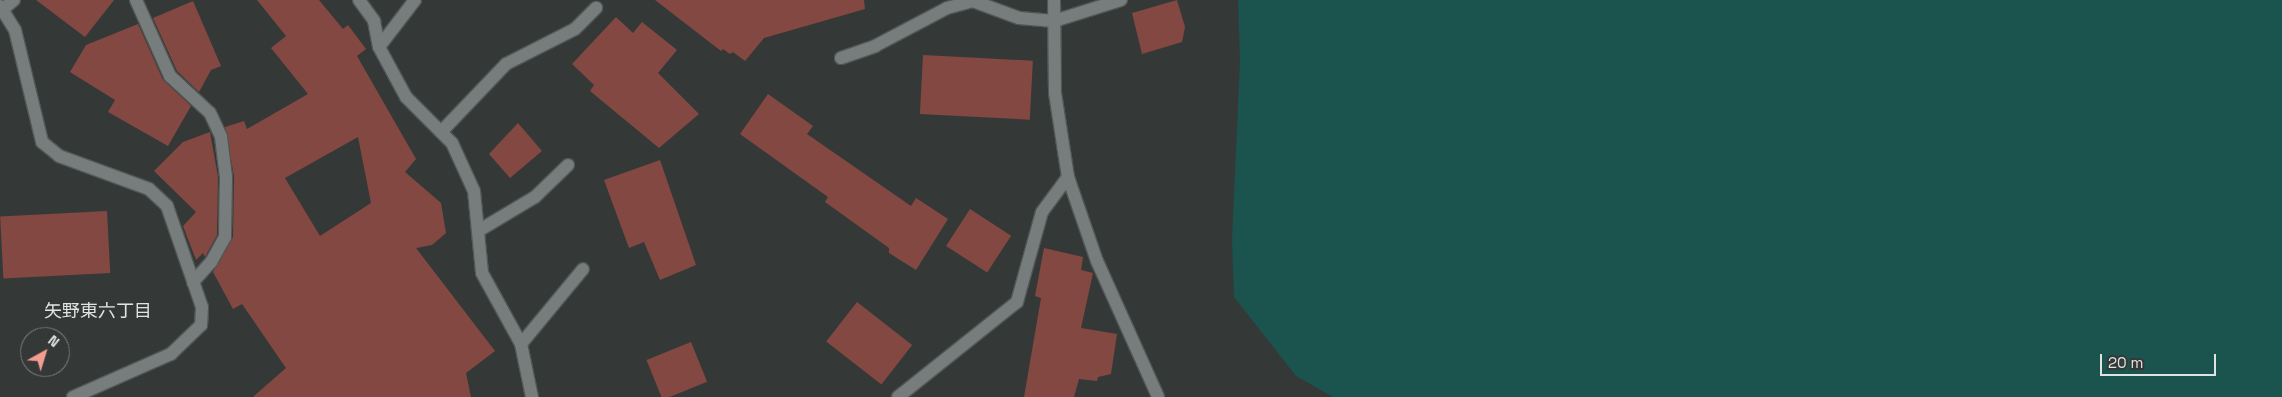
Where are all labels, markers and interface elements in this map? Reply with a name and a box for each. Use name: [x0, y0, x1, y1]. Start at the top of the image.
district label: 矢野東六丁目: [44, 300, 152, 322]
north arrow: [20, 327, 70, 377]
text: N: [44, 331, 63, 351]
scale bar: [2102, 344, 2218, 376]
text: 20 m: [2108, 353, 2143, 372]

